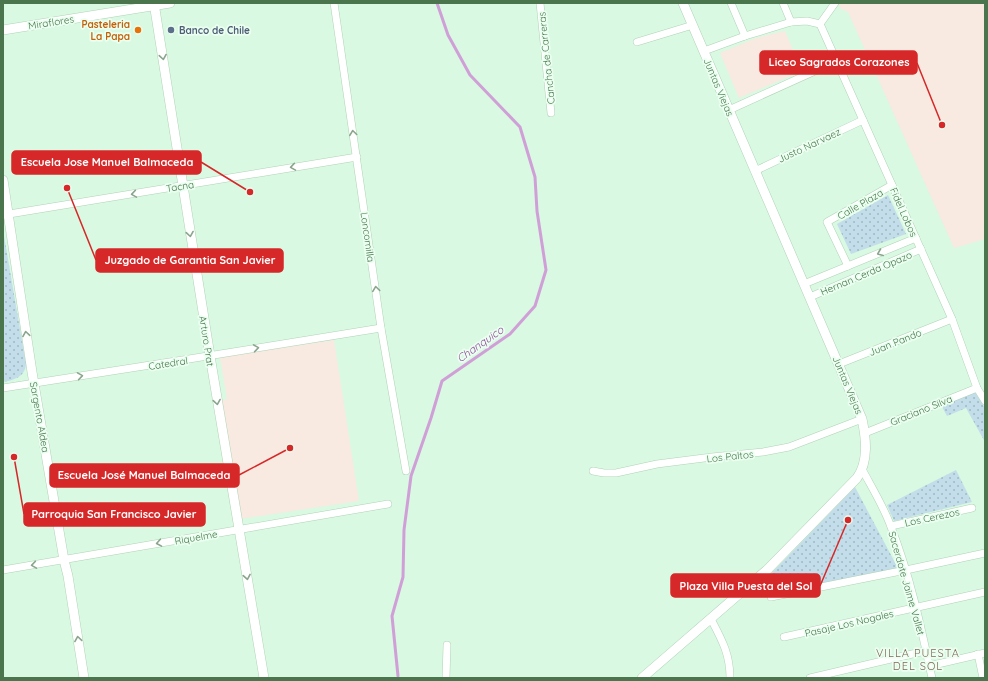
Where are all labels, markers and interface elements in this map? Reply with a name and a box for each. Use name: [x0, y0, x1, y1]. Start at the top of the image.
street label: Cancha de Carreras: [535, 11, 558, 105]
street label: Miraflores: [27, 12, 75, 33]
place label: Pasteleria La Papa: [82, 18, 130, 43]
place label: Banco de Chile: [179, 24, 250, 37]
marker: Pasteleria La Papa: [133, 25, 143, 35]
marker: Banco de Chile: [166, 25, 176, 35]
callout: Liceo Sagrados Corazones: [760, 51, 917, 74]
one-way arrow: [158, 54, 166, 60]
text: Liceo Sagrados Corazones: [769, 55, 909, 69]
street label: Juntas Viejas: [700, 56, 737, 119]
street label: Justo Narvaez: [776, 125, 843, 166]
one-way arrow: [349, 130, 358, 136]
callout: Escuela Jose Manuel Balmaceda: [12, 151, 201, 174]
text: Escuela Jose Manuel Balmaceda: [21, 155, 193, 169]
one-way arrow: [290, 163, 296, 171]
street label: Tacna: [165, 178, 195, 195]
street label: Fidel Lobos: [887, 185, 920, 239]
street label: Calle Plaza: [835, 186, 885, 223]
one-way arrow: [131, 189, 137, 197]
street label: Loncomilla: [358, 211, 377, 263]
one-way arrow: [185, 231, 194, 237]
street label: Hernan Cerda Opazo: [818, 248, 914, 299]
one-way arrow: [876, 248, 883, 256]
callout: Juzgado de Garantia San Javier: [96, 249, 283, 272]
text: Juzgado de Garantia San Javier: [105, 253, 276, 267]
one-way arrow: [372, 286, 381, 292]
street label: Arturo Prat: [196, 315, 217, 368]
water label: Chanquico: [454, 322, 507, 365]
street label: Juan Pando: [867, 326, 924, 359]
one-way arrow: [22, 330, 31, 337]
one-way arrow: [253, 345, 259, 353]
street label: Catedral: [147, 354, 189, 373]
street label: Juntas Viejas: [829, 354, 866, 417]
one-way arrow: [77, 372, 83, 381]
street label: Sargento Aldea: [27, 381, 52, 453]
street label: Graciano Silva: [888, 392, 954, 429]
one-way arrow: [212, 398, 221, 405]
street label: Los Paltos: [706, 448, 754, 465]
callout: Escuela José Manuel Balmaceda: [50, 464, 239, 487]
text: Escuela José Manuel Balmaceda: [58, 468, 230, 482]
callout: Parroquia San Francisco Javier: [24, 503, 205, 526]
street label: Los Cerezos: [904, 505, 961, 530]
text: Parroquia San Francisco Javier: [31, 507, 197, 521]
street label: Riquelme: [174, 527, 219, 548]
street label: Sacerdote Jaime Vallet: [885, 530, 928, 637]
one-way arrow: [155, 539, 162, 547]
one-way arrow: [31, 560, 37, 569]
one-way arrow: [242, 574, 250, 580]
callout: Plaza Villa Puesta del Sol: [671, 574, 820, 597]
text: Plaza Villa Puesta del Sol: [680, 579, 813, 593]
street label: Pasaje Los Nogales: [803, 607, 895, 640]
one-way arrow: [74, 636, 83, 643]
district label: VILLA PUESTA DEL SOL: [876, 646, 960, 673]

